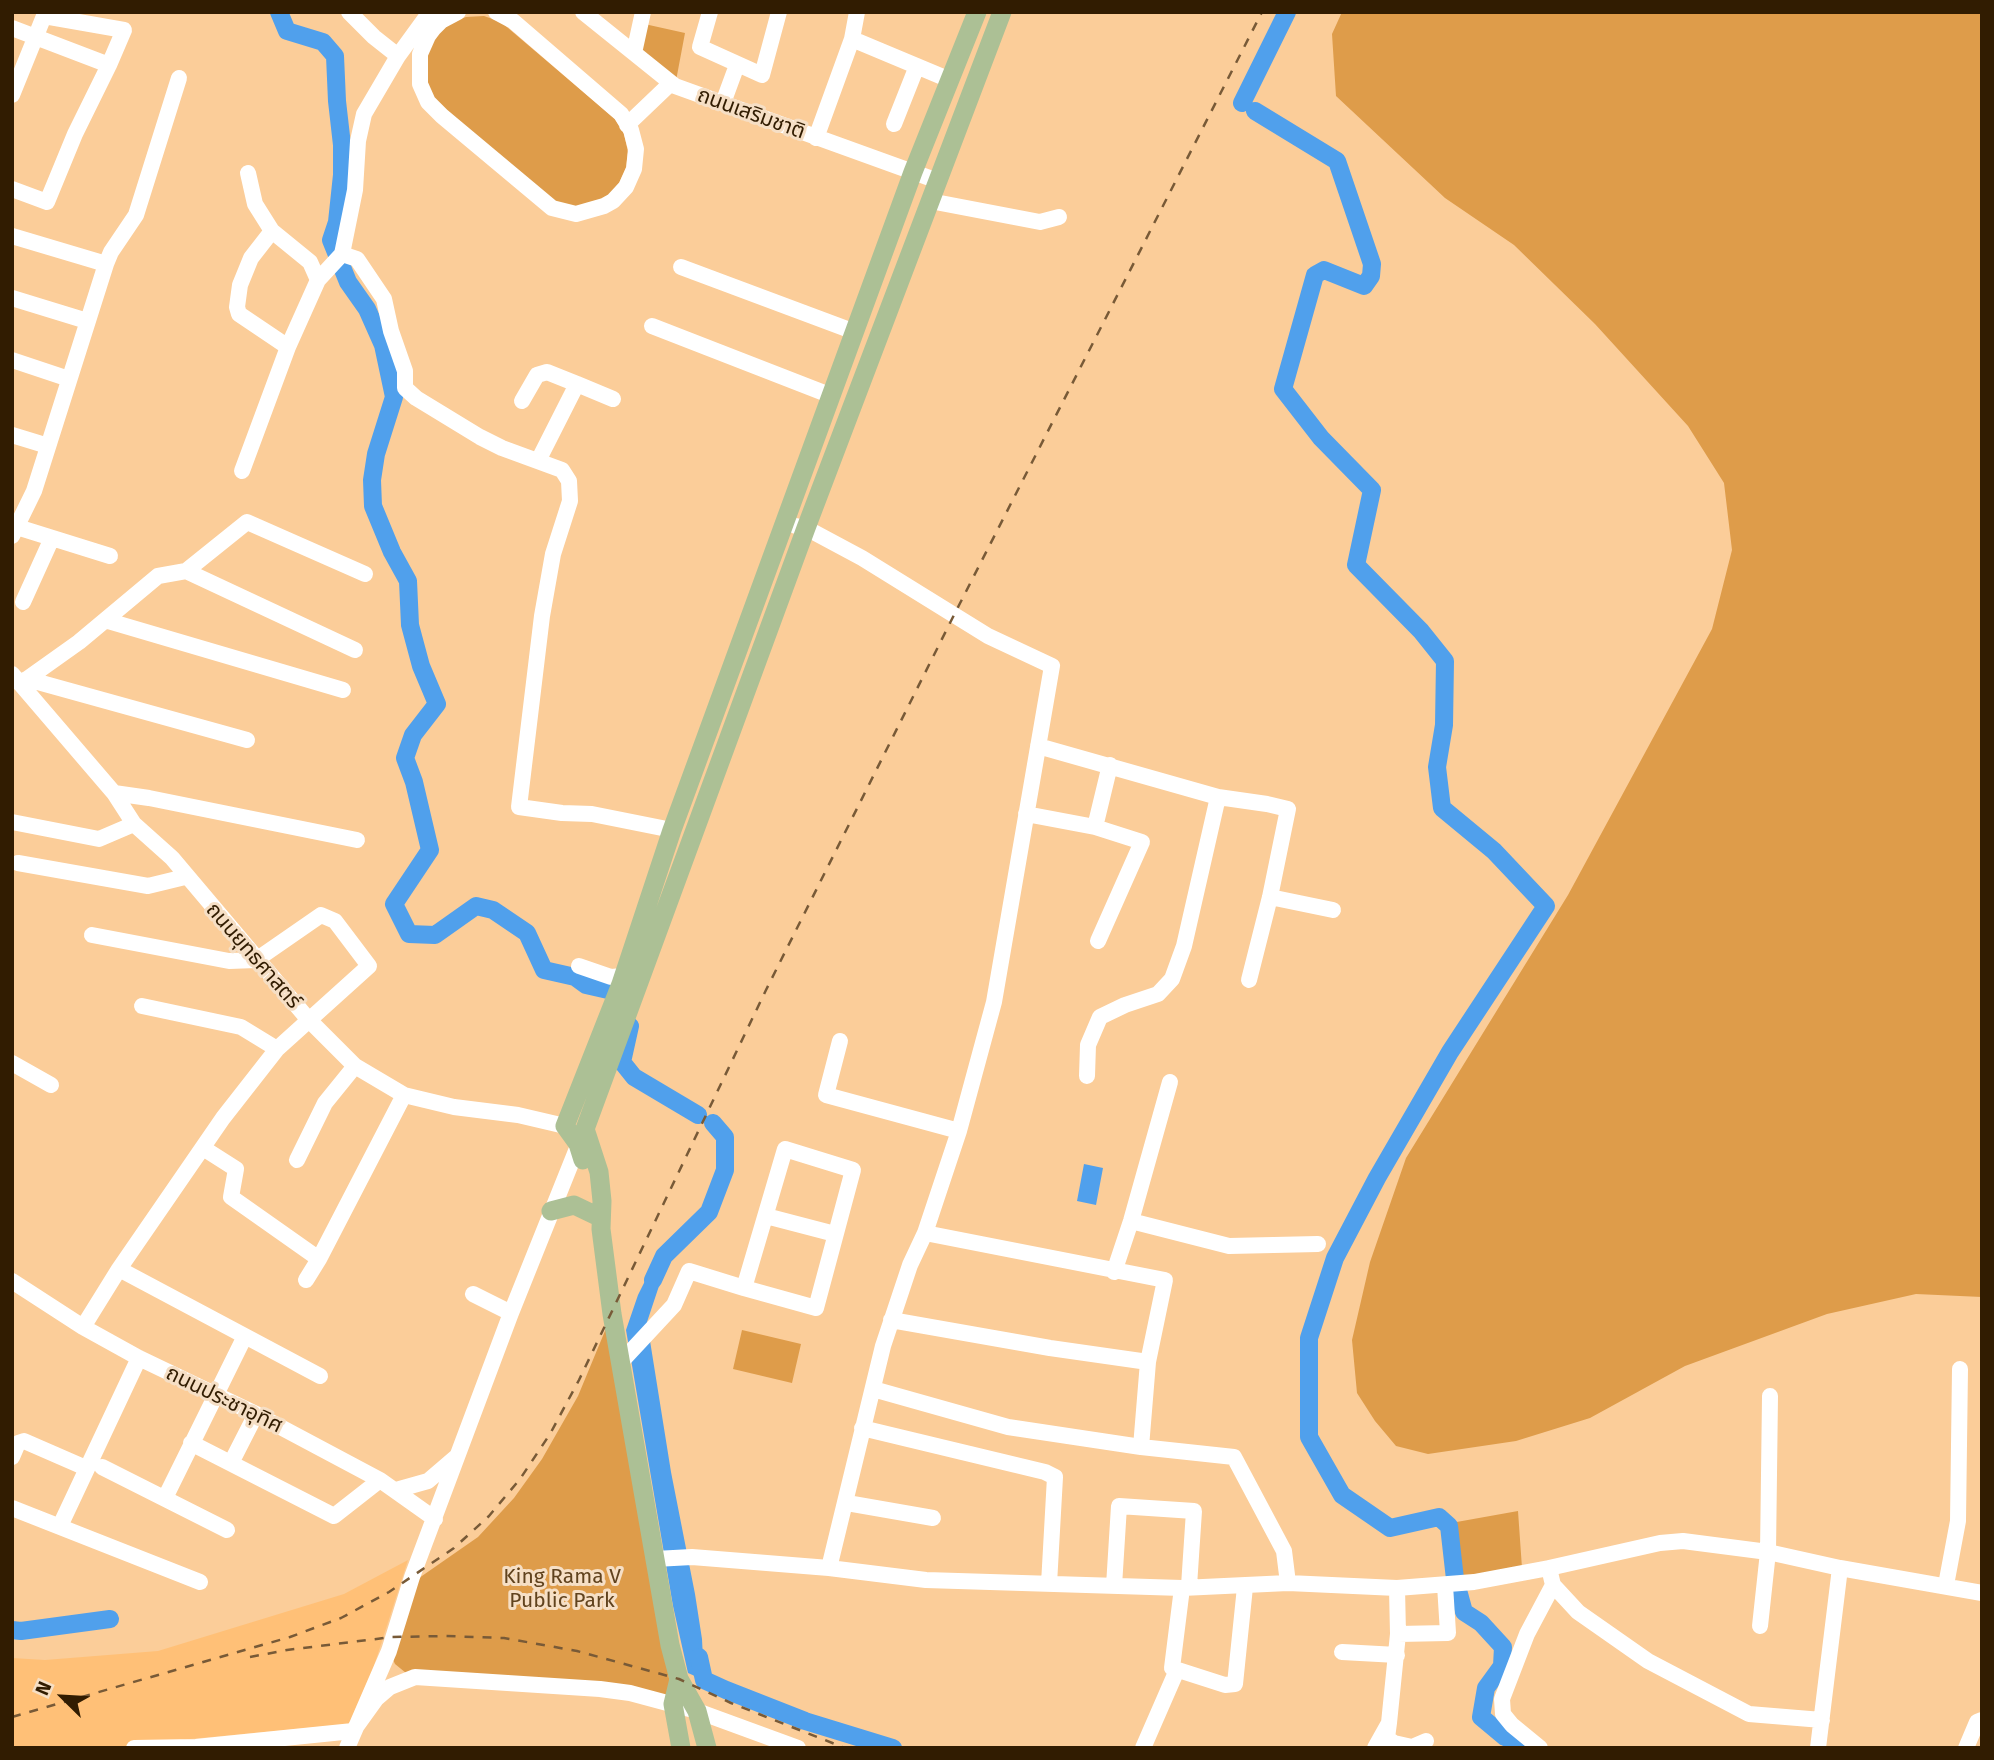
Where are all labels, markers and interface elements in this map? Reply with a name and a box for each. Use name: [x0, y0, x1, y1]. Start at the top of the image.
street label: ถนนเสริมชาติ: [694, 83, 808, 145]
street label: ถนนยุทธศาสตร์: [200, 898, 306, 1014]
street label: ถนนประชาอุทิศ: [162, 1361, 286, 1439]
park label: King Rama V Public Park: [503, 1564, 621, 1614]
north arrow: [28, 1662, 98, 1732]
text: N: [30, 1678, 56, 1699]

